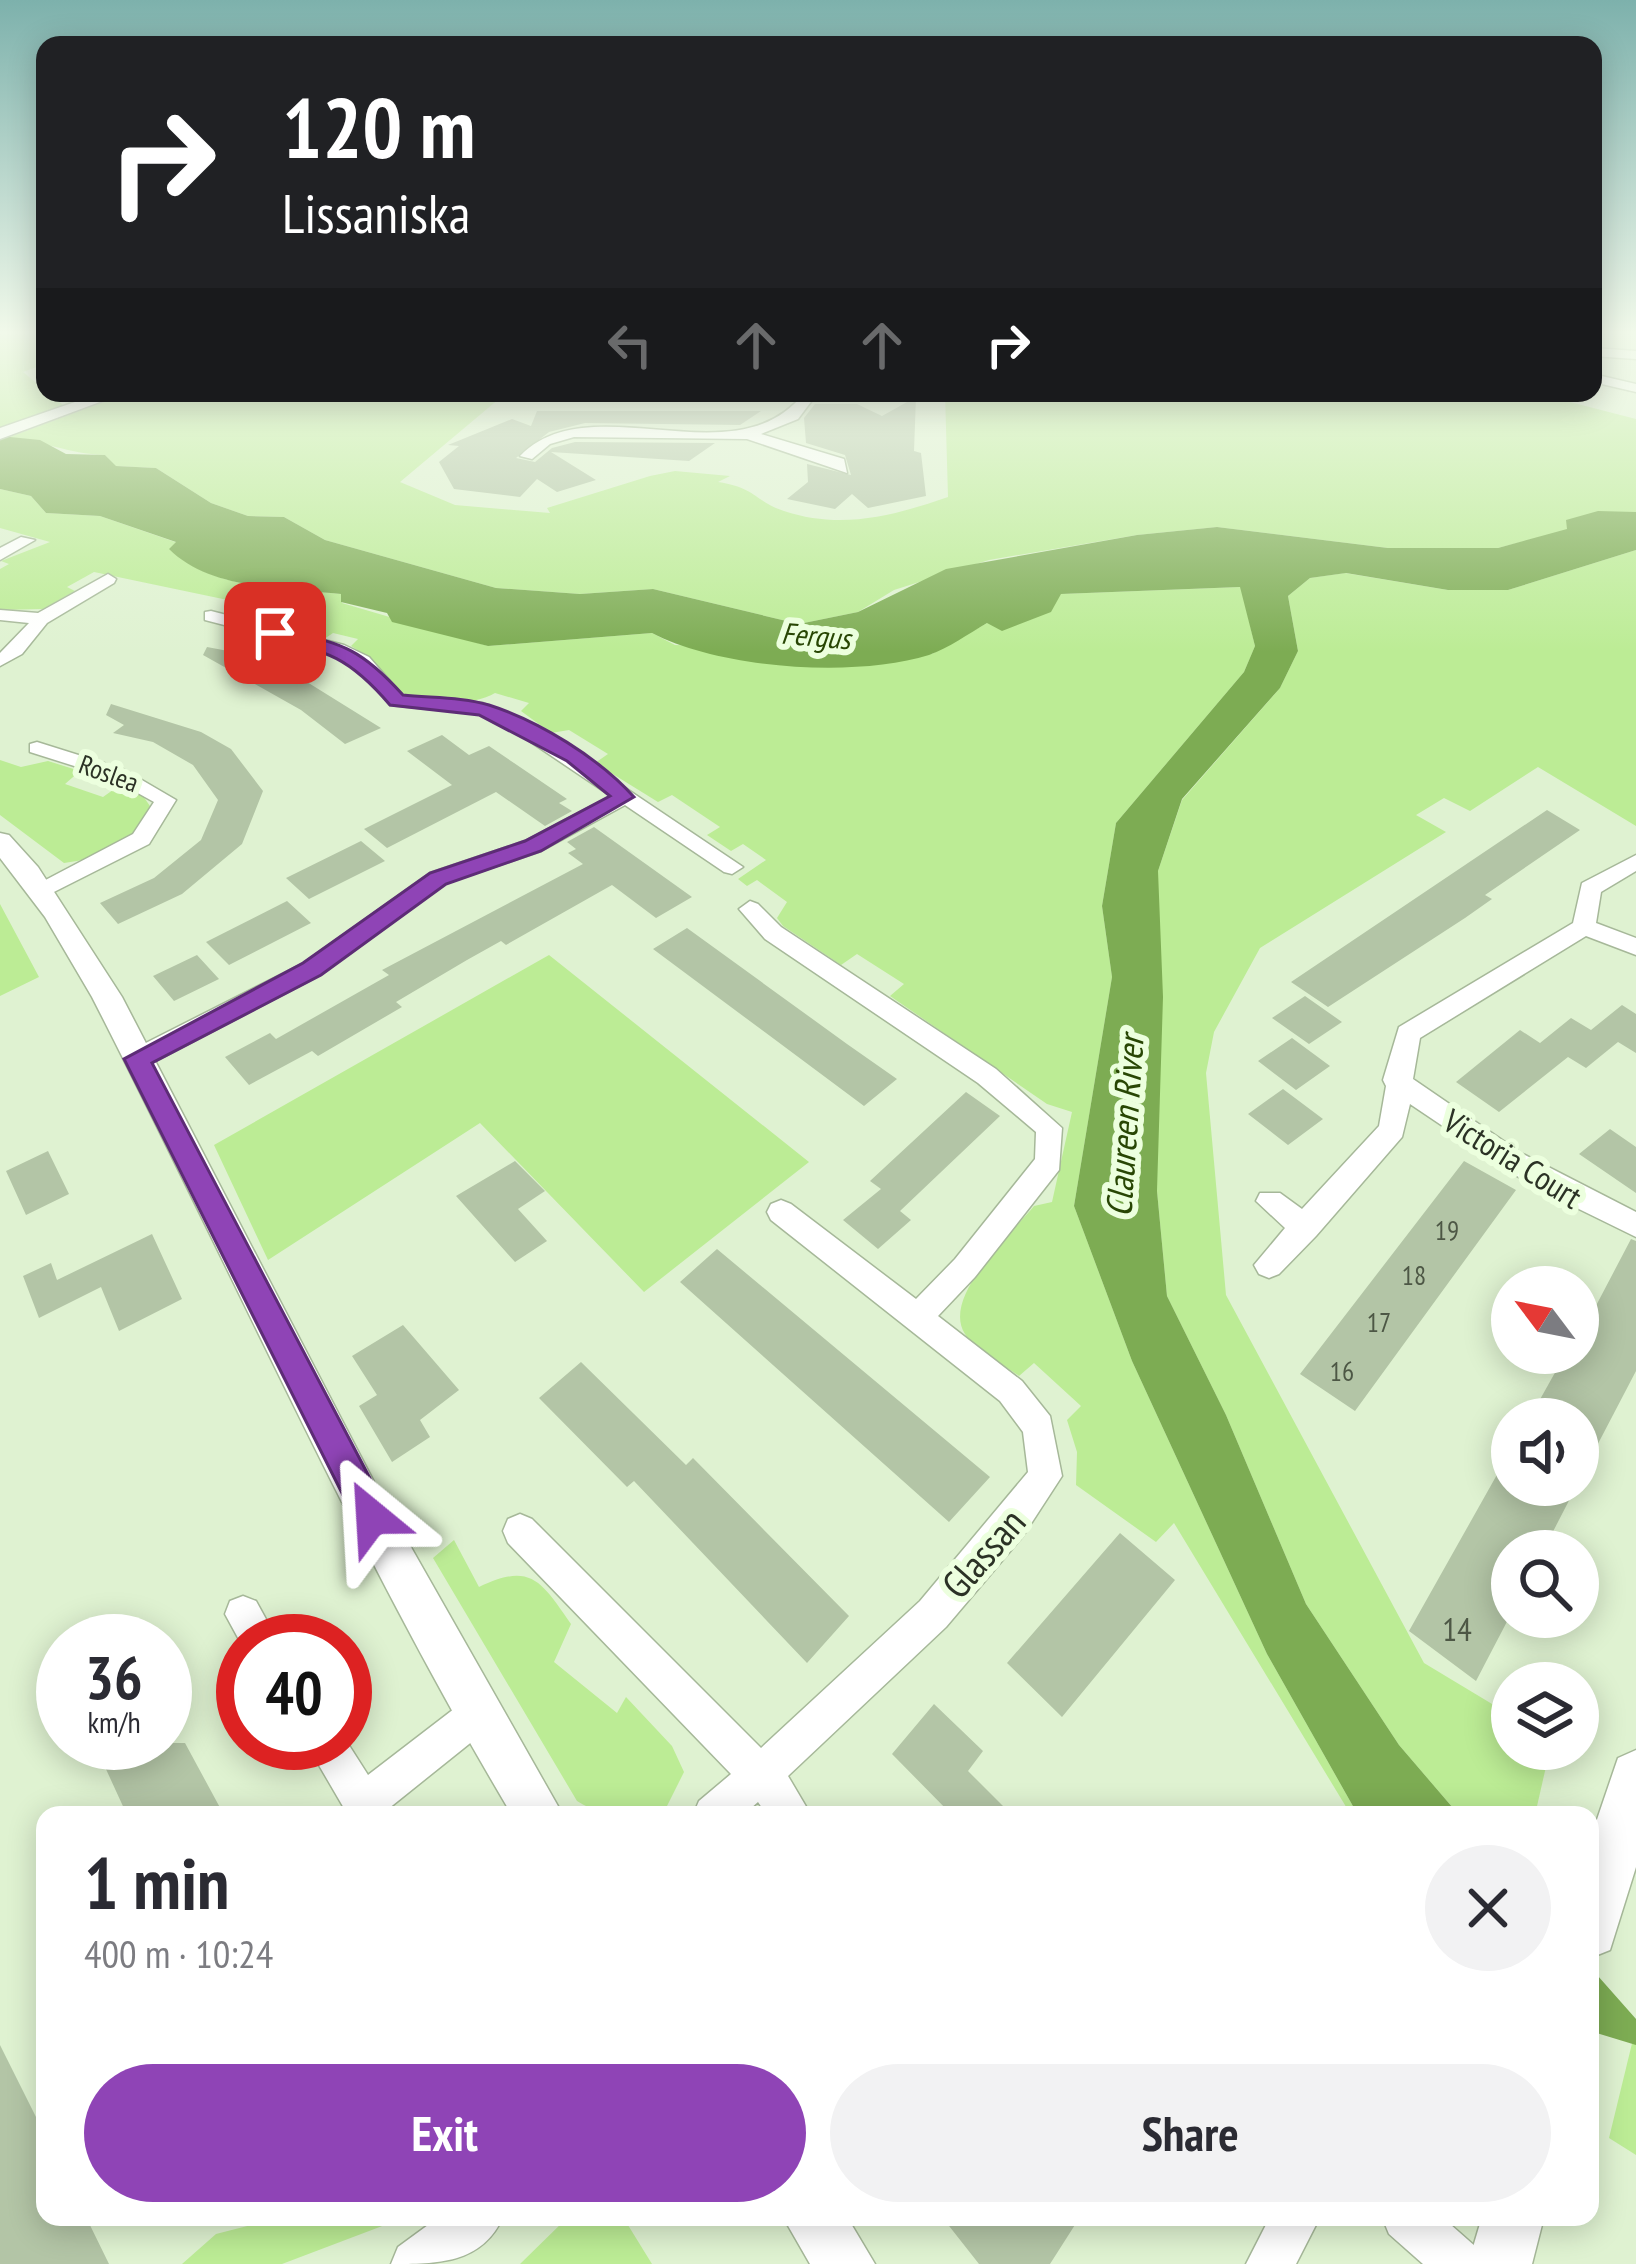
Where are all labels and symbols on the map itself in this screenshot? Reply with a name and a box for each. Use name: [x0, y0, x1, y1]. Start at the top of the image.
pin: [224, 582, 326, 684]
water label: Fergus: [780, 613, 855, 658]
street label: Roslea: [75, 747, 143, 799]
water label: Claureen River: [1094, 1029, 1154, 1218]
street label: Victoria Court: [1435, 1098, 1590, 1217]
house number: 19: [1435, 1213, 1459, 1247]
house number: 18: [1402, 1258, 1426, 1292]
north arrow: [1491, 1266, 1599, 1374]
house number: 17: [1367, 1305, 1391, 1339]
house number: 16: [1330, 1354, 1354, 1388]
position arrow: [309, 1454, 435, 1580]
street label: Glassan: [930, 1497, 1036, 1609]
house number: 14: [1442, 1607, 1472, 1650]
speed limit sign: 40: [216, 1614, 372, 1770]

